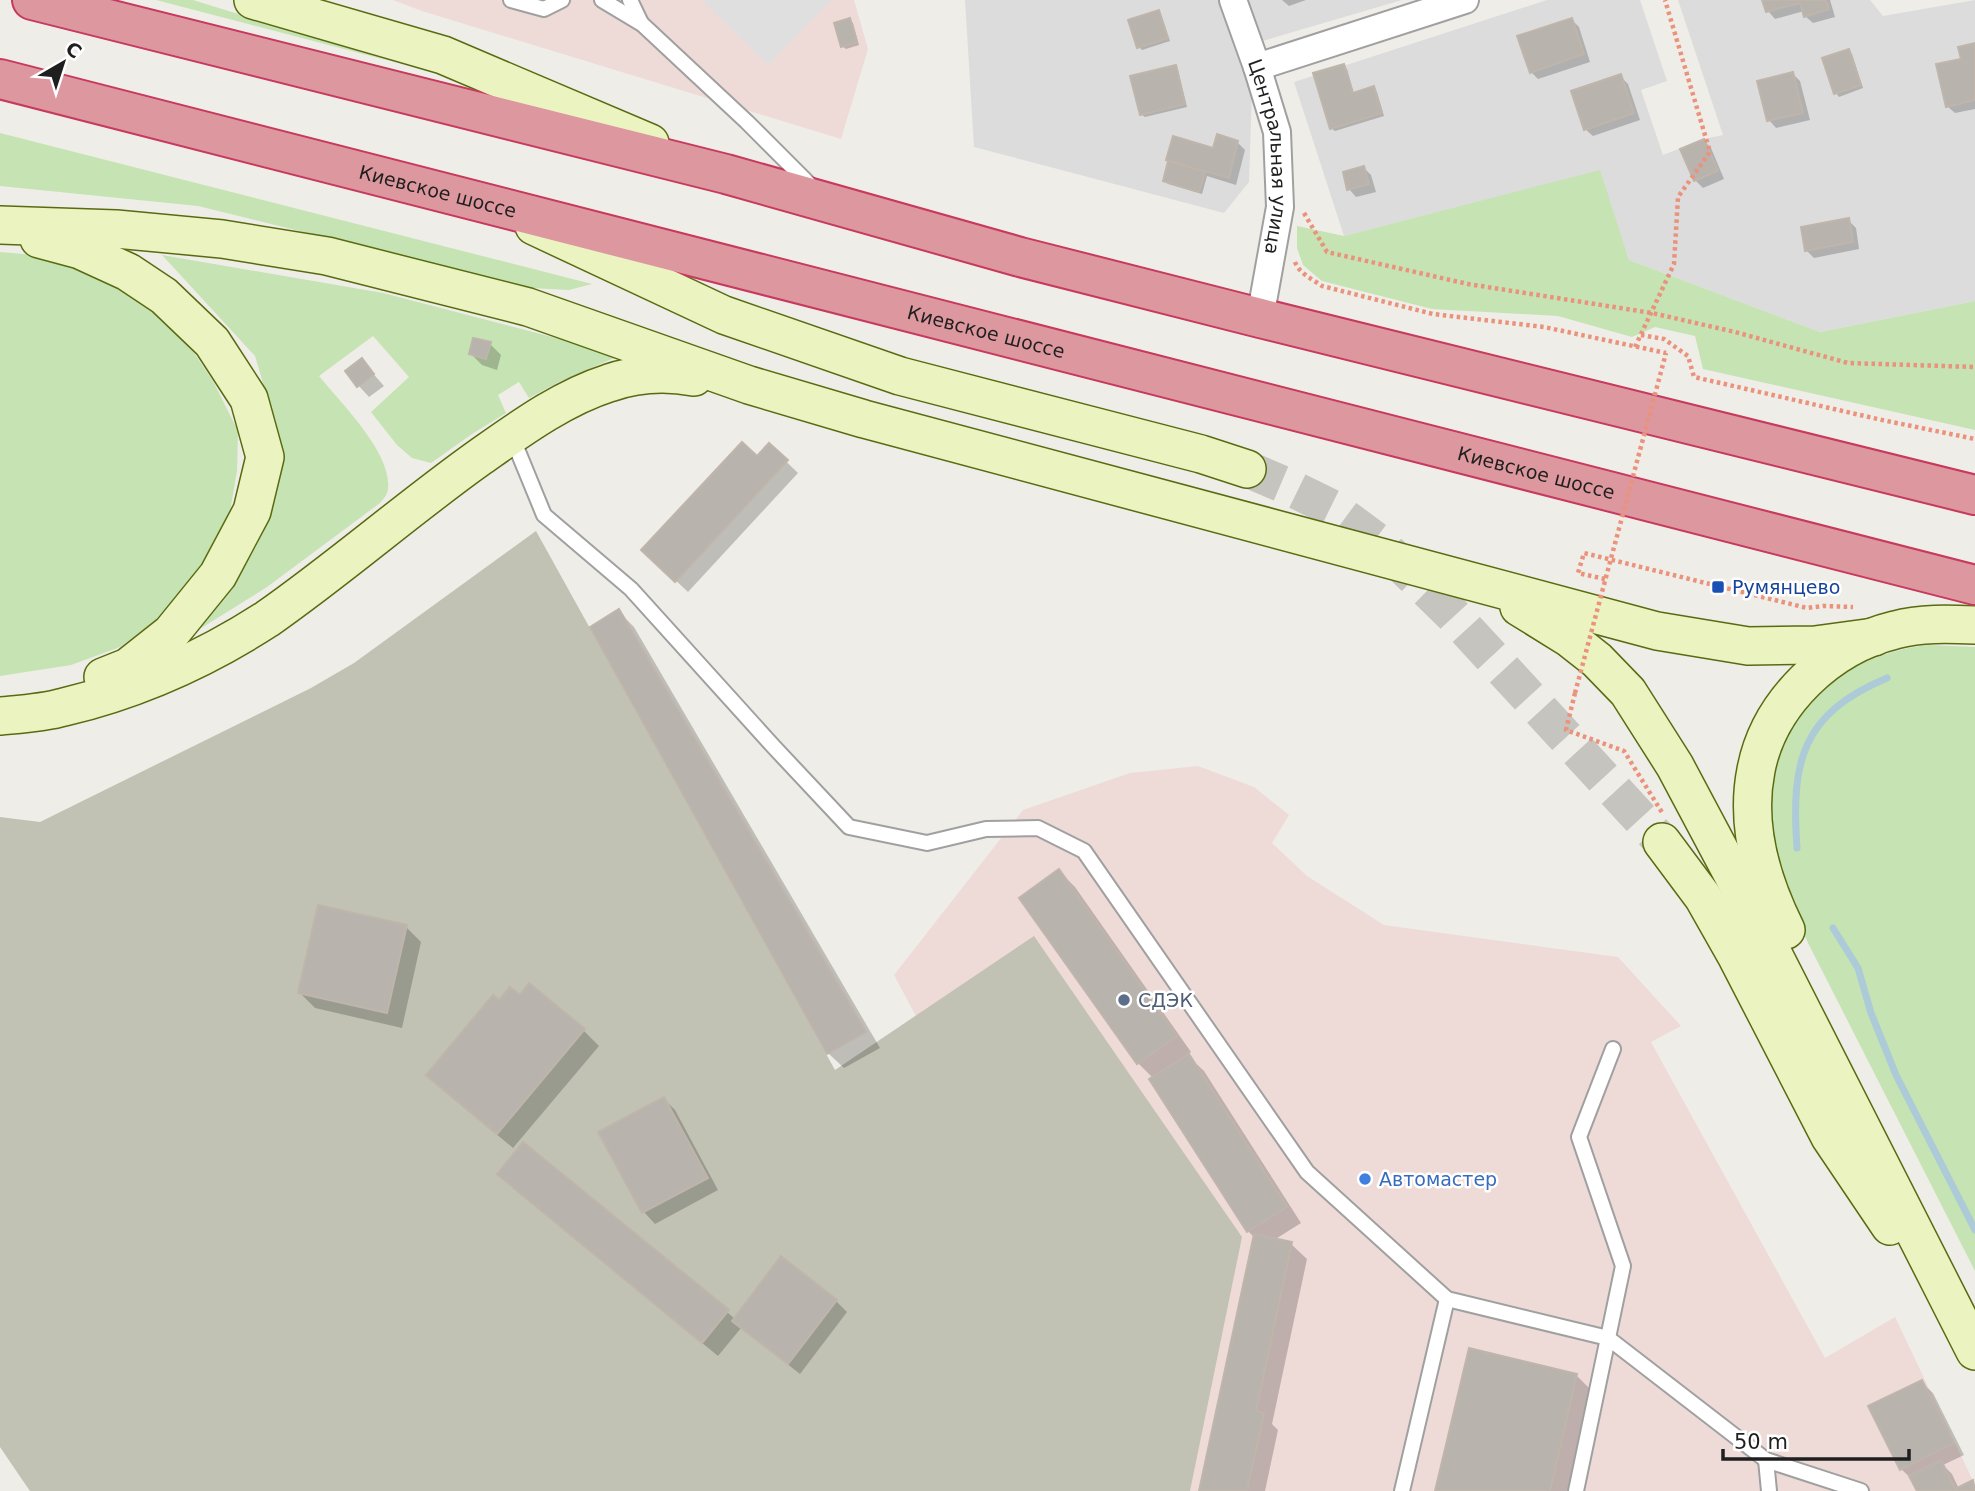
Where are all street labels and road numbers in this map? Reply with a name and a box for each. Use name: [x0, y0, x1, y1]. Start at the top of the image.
street label: Центральная улица: [1244, 56, 1291, 256]
street label: Киевское шоссе: [357, 160, 519, 222]
street label: Киевское шоссе: [905, 301, 1067, 362]
street label: Киевское шоссе: [1455, 442, 1617, 503]

